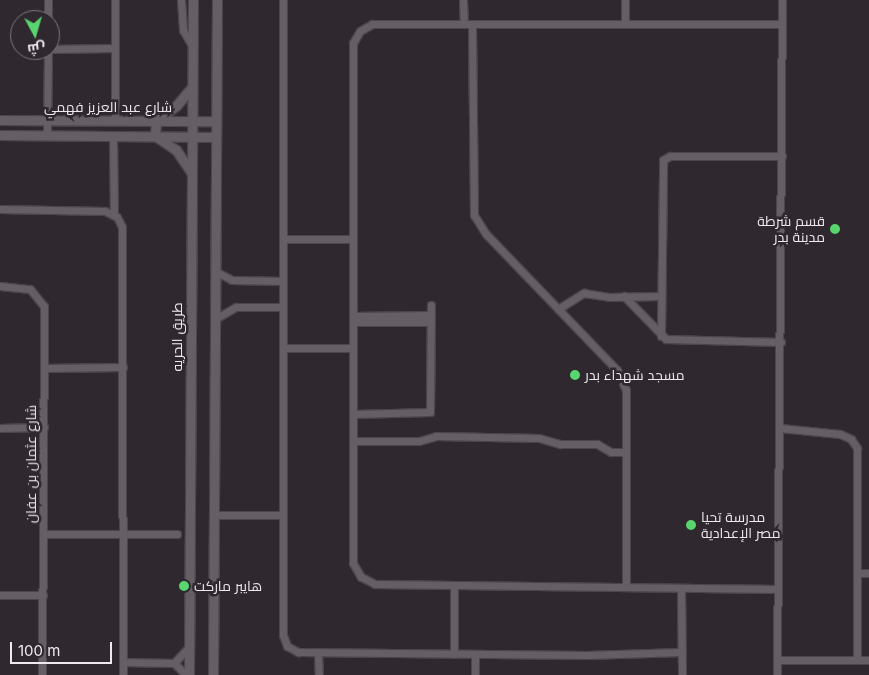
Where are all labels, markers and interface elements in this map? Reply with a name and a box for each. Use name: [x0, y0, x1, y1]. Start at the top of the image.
north arrow: [10, 10, 60, 60]
text: ش: [27, 40, 46, 59]
street label: شارع عبد العزيز فهمي: [44, 99, 172, 115]
place label: قسم شرطة مدينة بدر: [757, 213, 825, 246]
marker: قسم شرطة مدينة بدر: [829, 223, 841, 235]
street label: طريق الحريه: [169, 302, 185, 372]
place label: مسجد شهداء بدر: [585, 367, 684, 383]
marker: مسجد شهداء بدر: [569, 369, 581, 381]
street label: شارع عثمان بن عفان: [23, 405, 39, 523]
place label: مدرسة تحيا مصر الإعدادية: [701, 509, 781, 542]
marker: مدرسة تحيا مصر الإعدادية: [685, 519, 697, 531]
place label: هايبر ماركت: [194, 578, 262, 594]
marker: هايبر ماركت: [178, 580, 190, 592]
scale bar: [12, 632, 115, 664]
text: 100 m: [18, 641, 60, 660]

